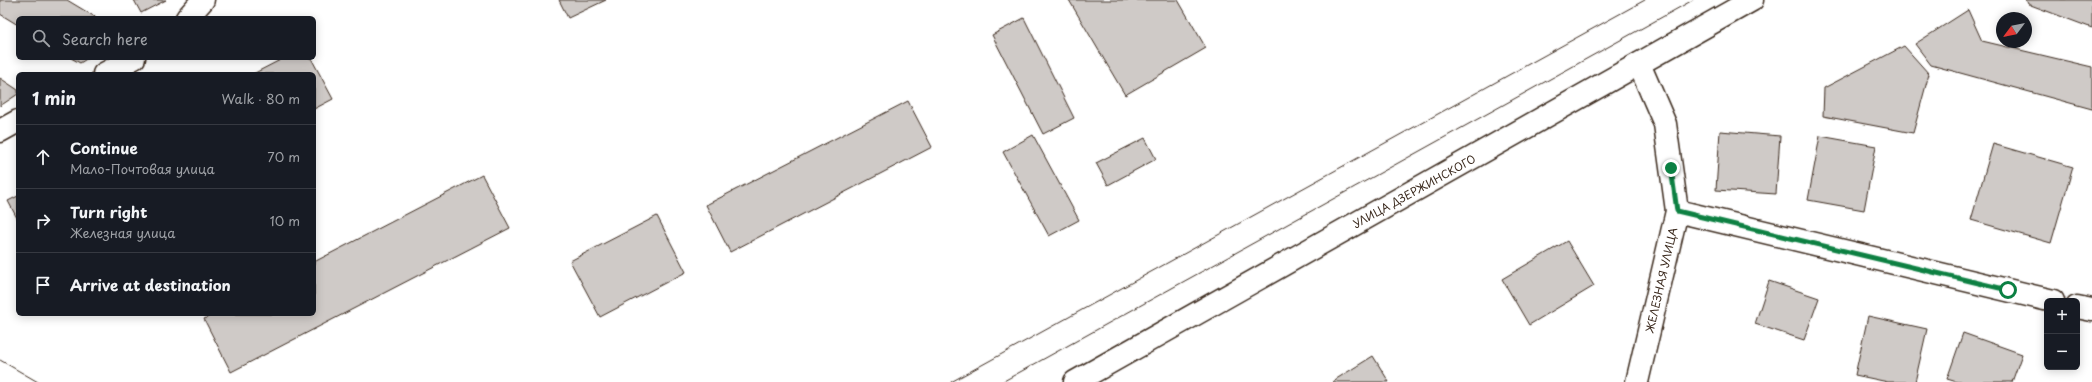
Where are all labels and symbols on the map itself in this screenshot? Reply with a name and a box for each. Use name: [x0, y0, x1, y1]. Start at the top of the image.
north arrow: [1996, 12, 2032, 48]
street label: УЛИЦА ДЗЕРЖИНСКОГО: [1349, 150, 1479, 232]
route end: [1662, 159, 1680, 177]
street label: ЖЕЛЕЗНАЯ УЛИЦА: [1641, 225, 1682, 334]
route start: [1999, 281, 2017, 299]

